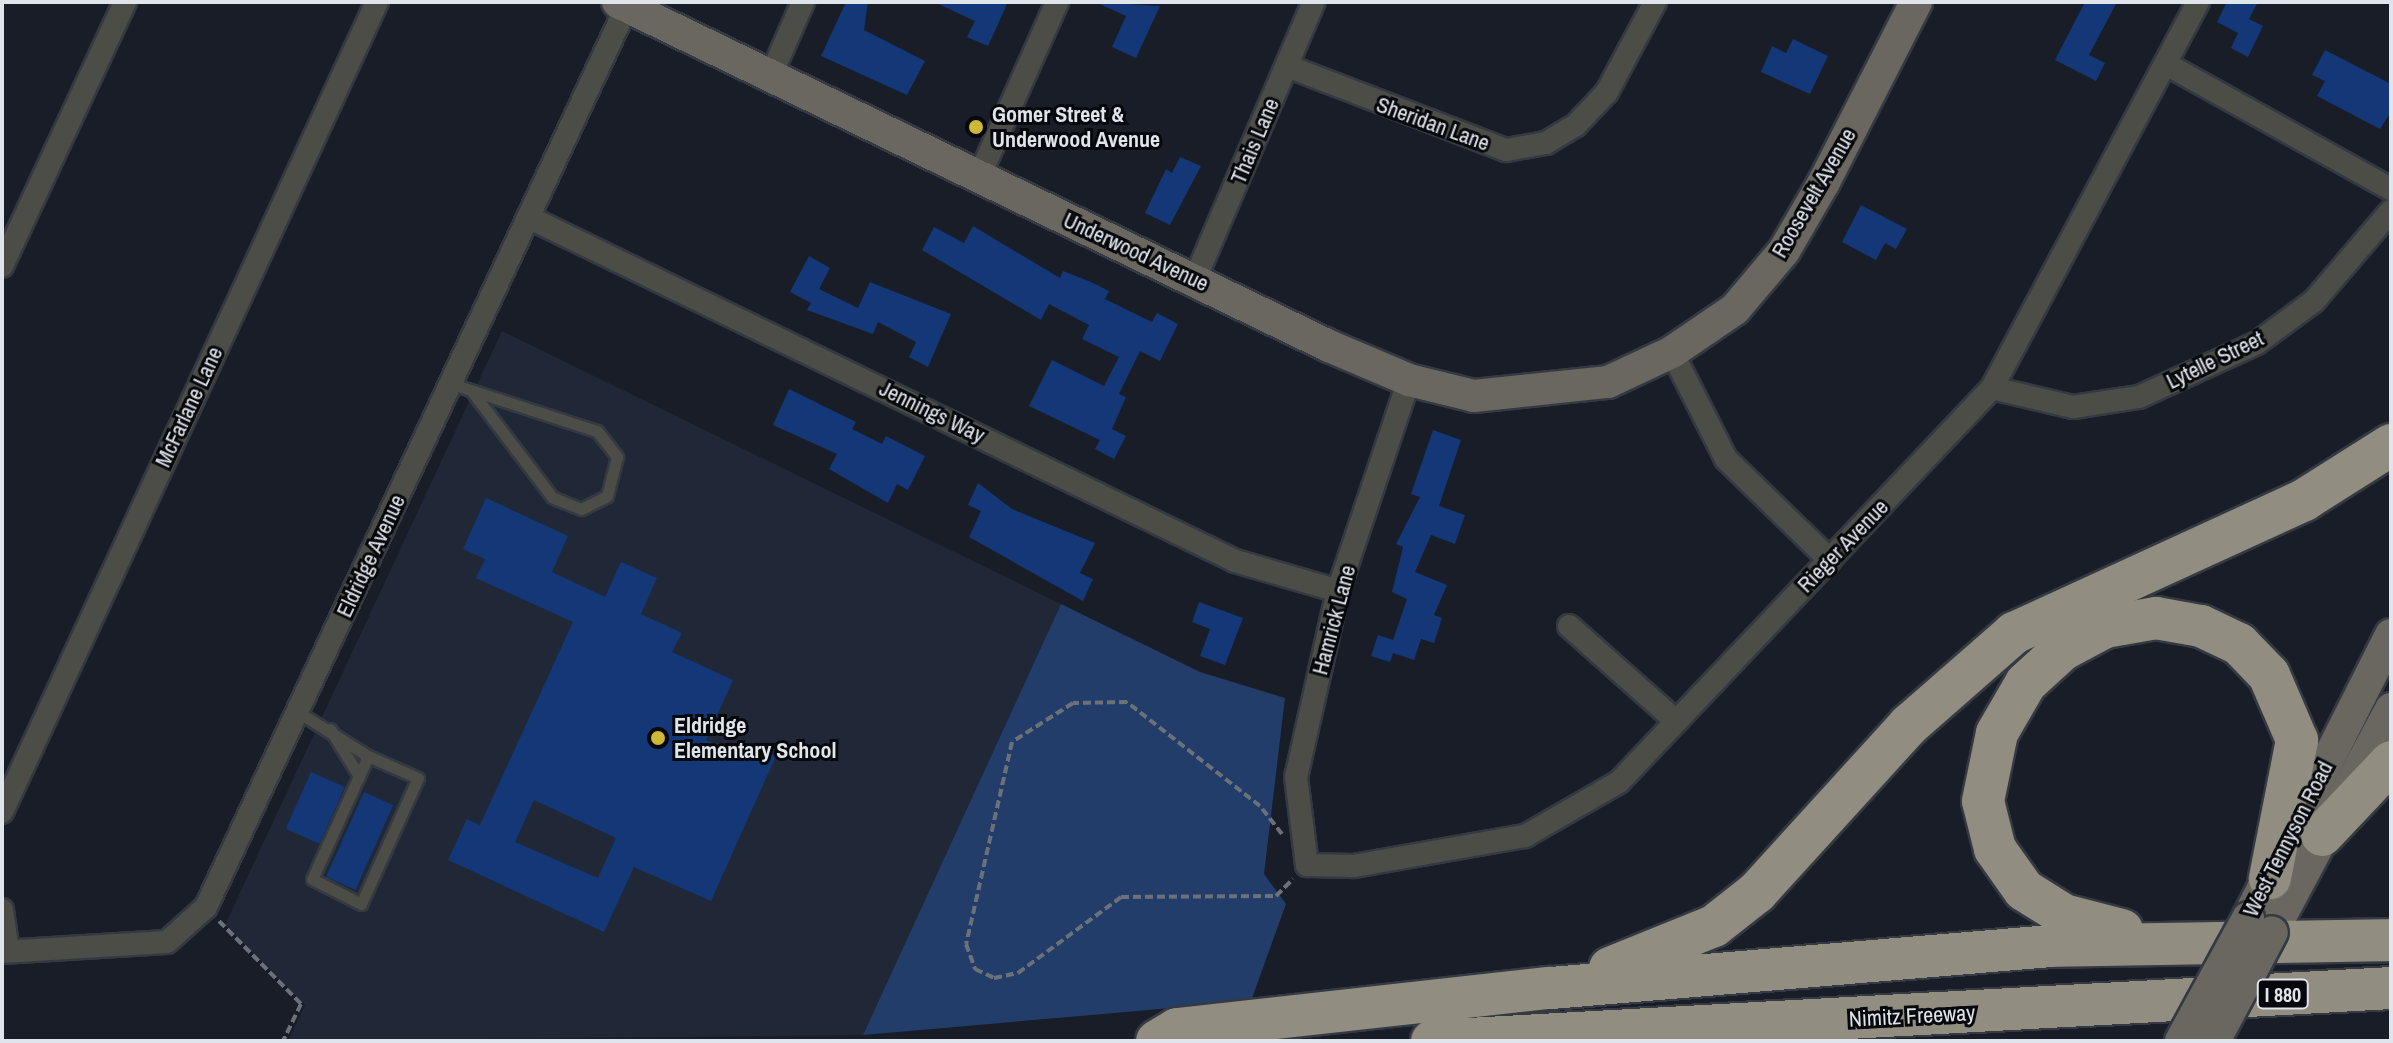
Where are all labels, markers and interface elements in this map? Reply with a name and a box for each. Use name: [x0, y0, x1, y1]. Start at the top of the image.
street label: Sheridan Lane: [1373, 91, 1493, 157]
street label: Thais Lane: [1225, 94, 1285, 188]
place label: Gomer Street & Underwood Avenue: [992, 101, 1161, 152]
marker: Gomer Street & Underwood Avenue: [967, 118, 985, 136]
street label: Roosevelt Avenue: [1766, 123, 1862, 263]
street label: Underwood Avenue: [1059, 207, 1213, 297]
street label: Lytelle Street: [2162, 325, 2268, 395]
street label: McFarlane Lane: [150, 343, 228, 471]
street label: Jennings Way: [875, 375, 989, 449]
street label: Eldridge Avenue: [331, 490, 411, 622]
street label: Rieger Avenue: [1792, 494, 1894, 598]
street label: Hamrick Lane: [1307, 562, 1361, 678]
place label: Eldridge Elementary School: [674, 712, 836, 764]
marker: Eldridge Elementary School: [649, 729, 667, 747]
street label: West Tennyson Road: [2237, 757, 2339, 921]
road number: I 880: [2255, 978, 2311, 1010]
street label: Nimitz Freeway: [1848, 1000, 1976, 1032]

